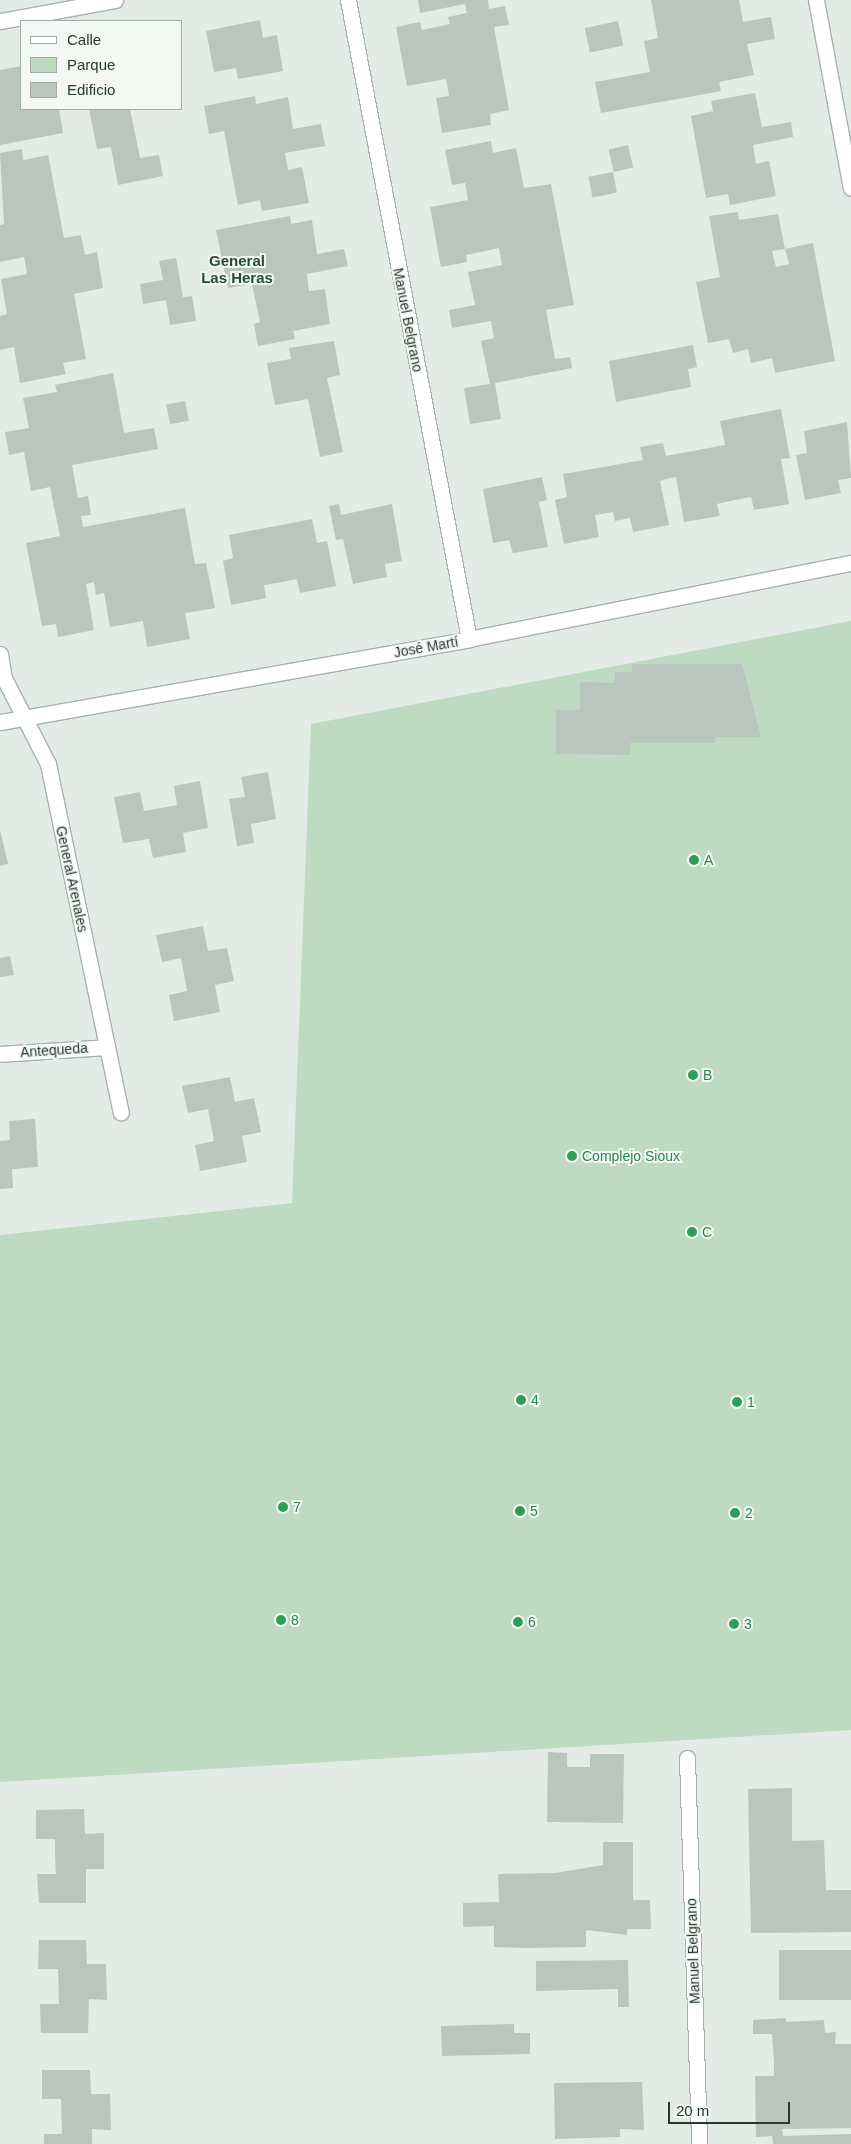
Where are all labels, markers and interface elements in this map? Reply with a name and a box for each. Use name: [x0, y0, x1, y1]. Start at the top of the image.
legend: [20, 20, 182, 110]
text: Calle: [67, 31, 101, 48]
text: Parque: [67, 56, 115, 73]
text: Edificio: [67, 81, 115, 98]
district label: General Las Heras: [201, 251, 273, 286]
street label: Manuel Belgrano: [390, 266, 426, 374]
street label: José Martí: [392, 633, 460, 661]
street label: General Arenales: [52, 824, 92, 934]
place label: A: [704, 852, 713, 868]
marker: A: [688, 854, 700, 866]
street label: Antequeda: [20, 1039, 88, 1061]
place label: B: [703, 1067, 712, 1083]
marker: B: [687, 1069, 699, 1081]
place label: Complejo Sioux: [582, 1148, 680, 1164]
marker: Complejo Sioux: [566, 1150, 578, 1162]
place label: C: [702, 1224, 712, 1240]
marker: C: [686, 1226, 698, 1238]
place label: 4: [531, 1392, 539, 1408]
marker: 4: [515, 1394, 527, 1406]
place label: 1: [747, 1394, 755, 1410]
marker: 1: [731, 1396, 743, 1408]
place label: 7: [293, 1499, 301, 1515]
marker: 7: [277, 1501, 289, 1513]
place label: 5: [530, 1503, 538, 1519]
marker: 5: [514, 1505, 526, 1517]
place label: 2: [745, 1505, 753, 1521]
marker: 2: [729, 1507, 741, 1519]
place label: 8: [291, 1612, 299, 1628]
marker: 8: [275, 1614, 287, 1626]
place label: 6: [528, 1614, 536, 1630]
marker: 6: [512, 1616, 524, 1628]
place label: 3: [744, 1616, 752, 1632]
marker: 3: [728, 1618, 740, 1630]
street label: Manuel Belgrano: [683, 1898, 703, 2004]
scale bar: [671, 2092, 794, 2124]
text: 20 m: [676, 2102, 709, 2119]

